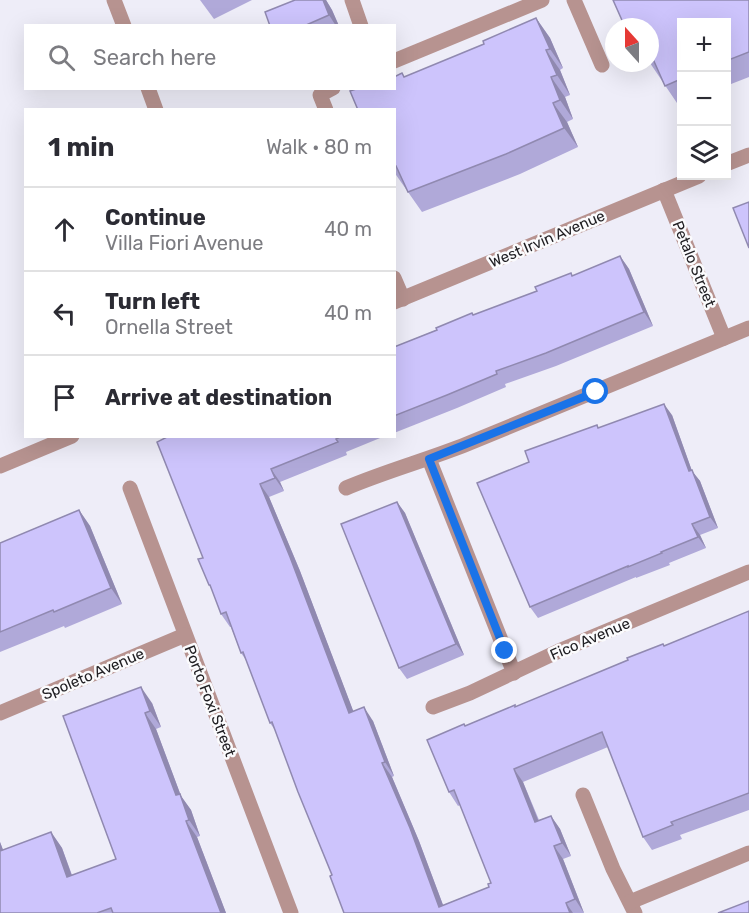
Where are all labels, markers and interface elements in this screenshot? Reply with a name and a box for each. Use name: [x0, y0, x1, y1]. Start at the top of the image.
north arrow: [605, 18, 659, 72]
map controls: [677, 18, 731, 180]
button: +: [677, 18, 731, 72]
search box: [24, 24, 396, 90]
icon: search: [45, 41, 78, 74]
text: Search here: [93, 44, 216, 71]
button: −: [677, 72, 731, 126]
button: layers: [677, 126, 731, 180]
text: 1 min: [48, 132, 114, 163]
text: Walk · 80 m: [266, 135, 372, 159]
text: Continue: [105, 204, 206, 231]
street label: West Irvin Avenue: [486, 207, 608, 271]
icon: ahead: [48, 213, 81, 246]
text: 40 m: [324, 217, 372, 241]
street label: Petalo Street: [669, 218, 719, 310]
text: Villa Fiori Avenue: [105, 231, 263, 255]
text: Turn left: [105, 288, 200, 315]
icon: left: [48, 297, 81, 330]
text: 40 m: [324, 301, 372, 325]
text: Ornella Street: [105, 315, 233, 339]
route start: [582, 378, 608, 404]
icon: arrive: [48, 381, 81, 414]
text: Arrive at destination: [105, 384, 332, 411]
street label: Fico Avenue: [547, 614, 633, 664]
route end: [491, 637, 517, 663]
street label: Porto Foxi Street: [180, 643, 240, 759]
street label: Spoleto Avenue: [39, 644, 147, 704]

